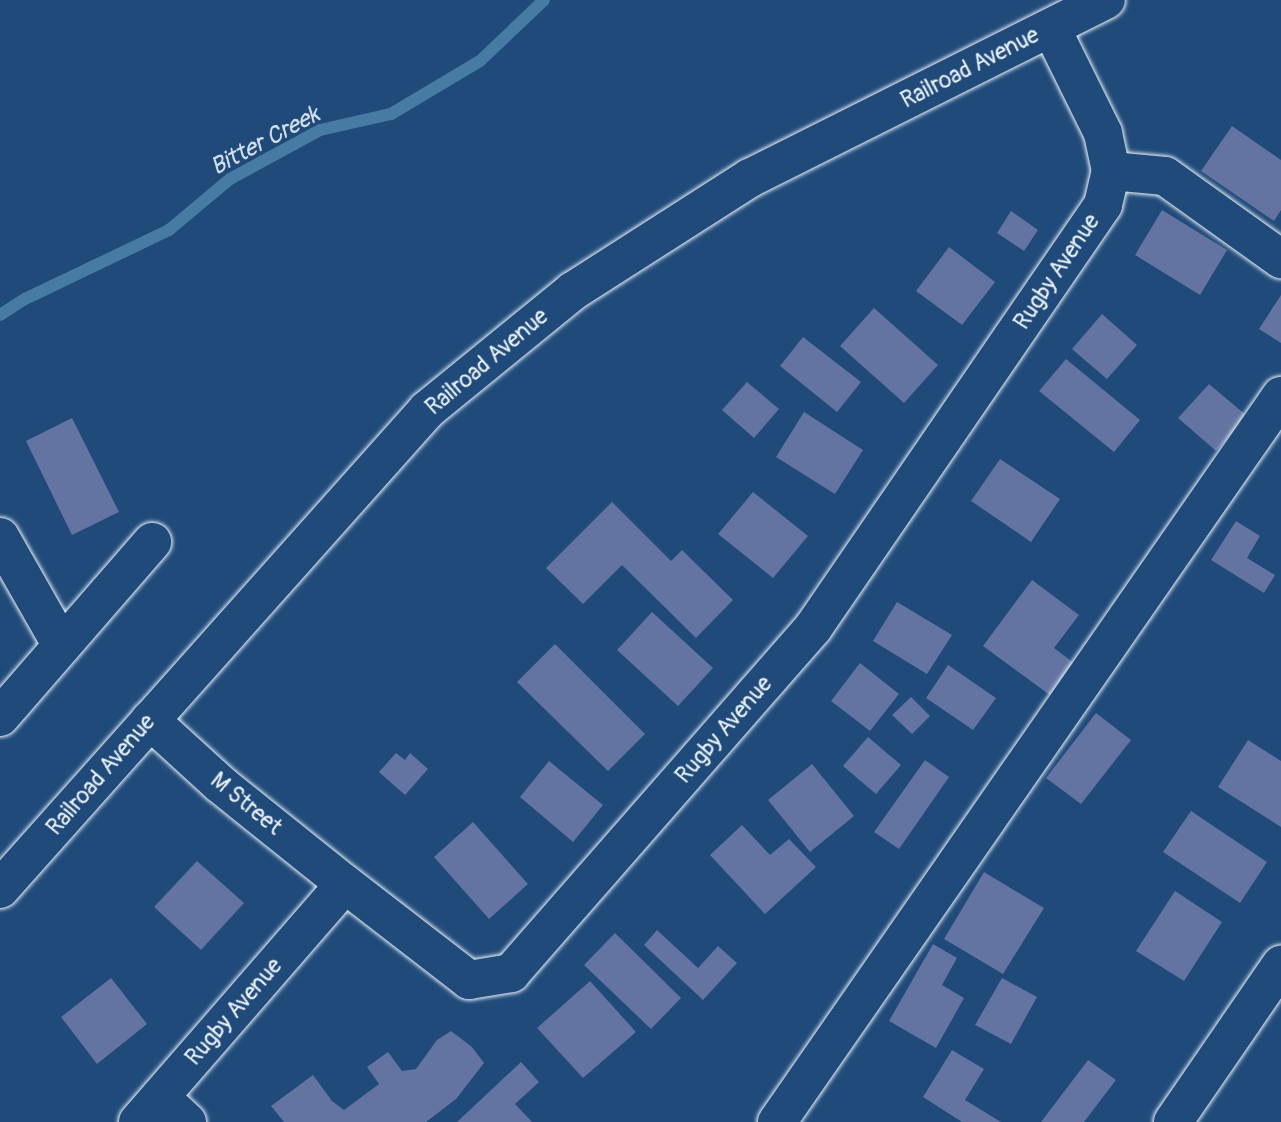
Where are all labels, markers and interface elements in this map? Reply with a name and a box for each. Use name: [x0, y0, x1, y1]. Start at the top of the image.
street label: Railroad Avenue: [896, 21, 1044, 115]
water label: Bitter Creek: [206, 100, 324, 182]
street label: Rugby Avenue: [1008, 209, 1106, 335]
street label: Railroad Avenue: [420, 303, 554, 421]
street label: Rugby Avenue: [670, 671, 778, 789]
street label: Railroad Avenue: [41, 709, 161, 841]
street label: M Street: [205, 767, 287, 841]
street label: Rugby Avenue: [180, 953, 288, 1071]

